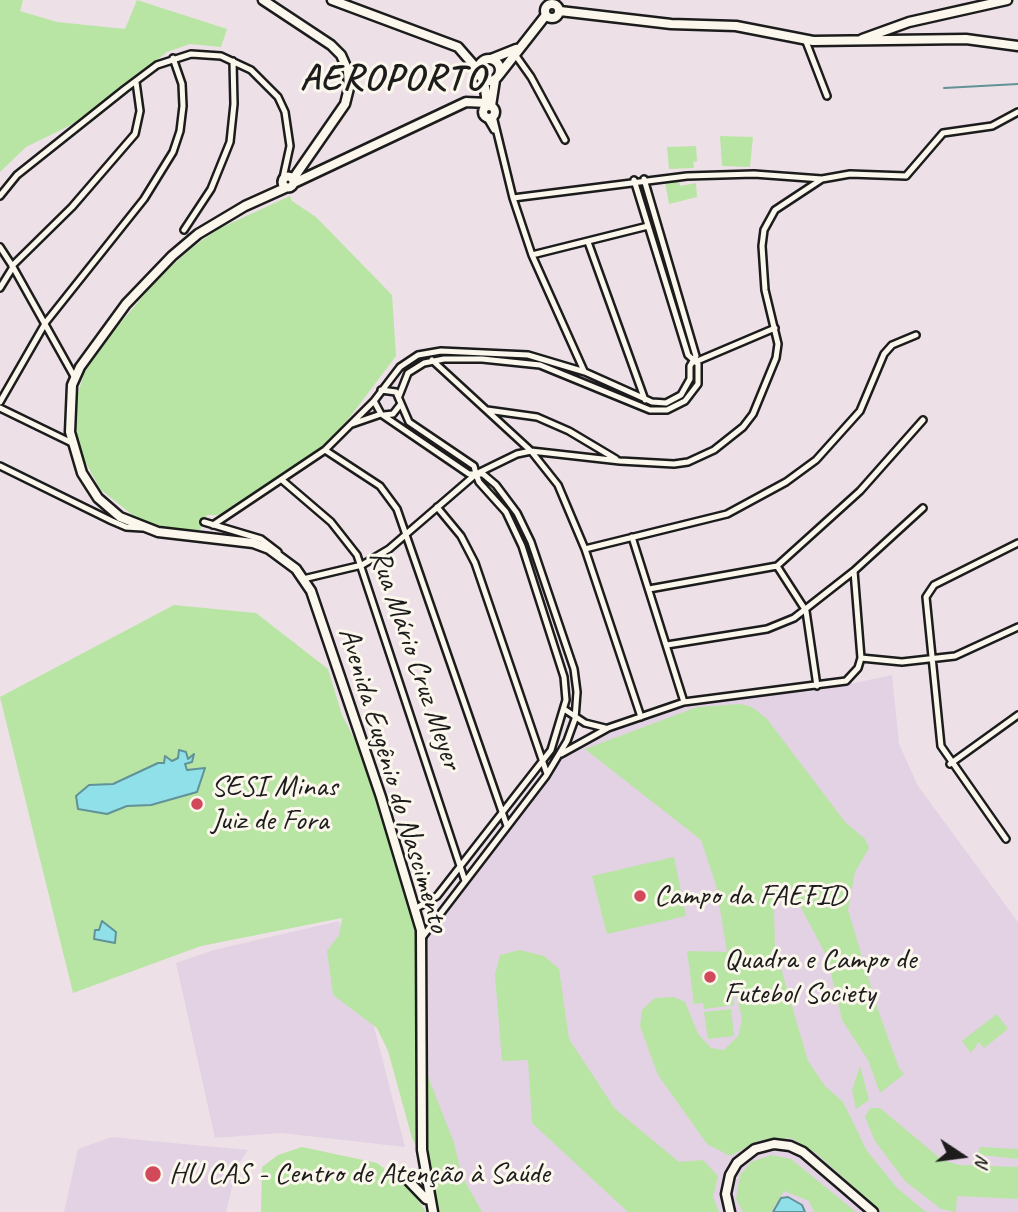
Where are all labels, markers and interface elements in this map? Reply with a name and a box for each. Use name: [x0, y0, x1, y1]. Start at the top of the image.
district label: AEROPORTO: [302, 57, 484, 101]
street label: Rua Mário Cruz Meyer: [361, 546, 469, 774]
street label: Avenida Eugênio do Nascimento: [329, 623, 457, 937]
place label: SESI Minas Juiz de Fora: [211, 769, 337, 840]
marker: SESI Minas Juiz de Fora: [189, 796, 205, 812]
place label: Campo da FAEFID: [654, 878, 846, 914]
marker: Campo da FAEFID: [632, 888, 648, 904]
place label: Quadra e Campo de Futebol Society: [724, 942, 916, 1012]
marker: Quadra e Campo de Futebol Society: [702, 969, 718, 985]
north arrow: [927, 1121, 997, 1191]
text: N: [969, 1152, 995, 1169]
place label: HU CAS - Centro de Atenção à Saúde: [169, 1156, 550, 1192]
marker: HU CAS - Centro de Atenção à Saúde: [143, 1164, 163, 1184]

